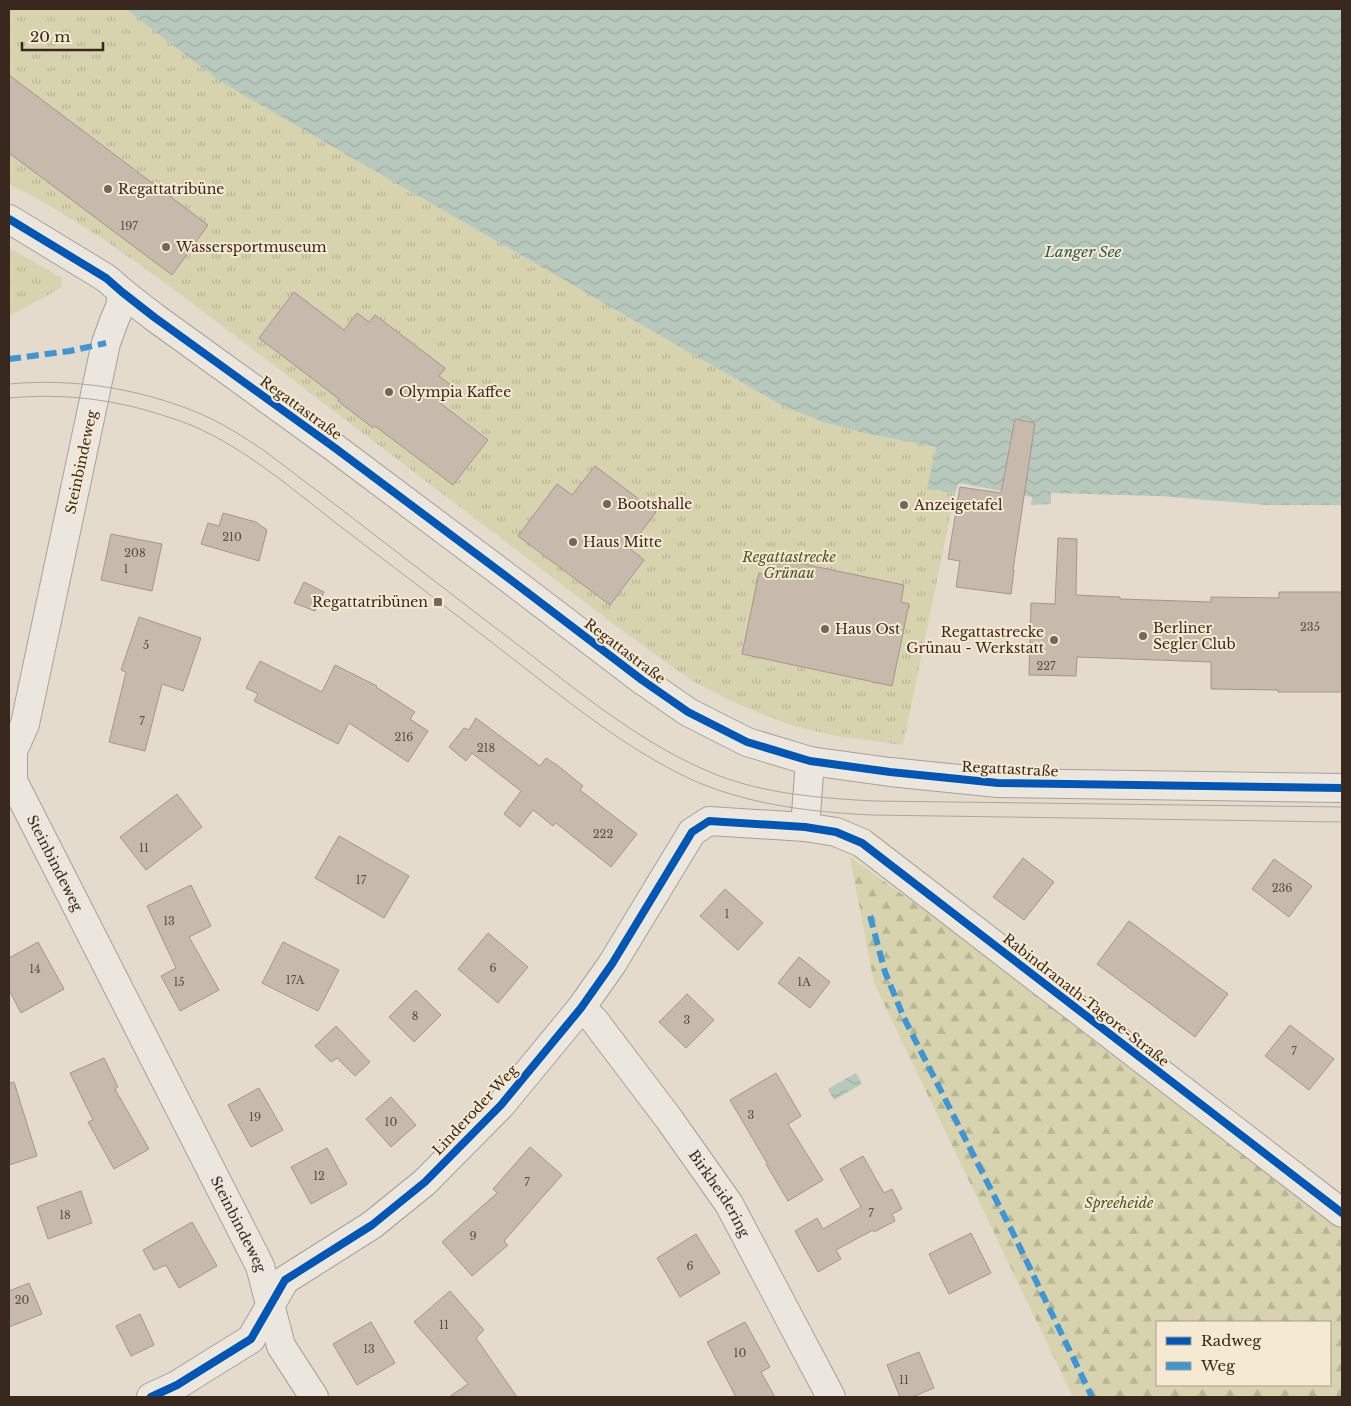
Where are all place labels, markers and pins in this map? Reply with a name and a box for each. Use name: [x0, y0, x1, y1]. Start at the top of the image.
place label: Regattatribüne: [118, 180, 224, 198]
marker: Regattatribüne: [102, 183, 114, 195]
place label: Wassersportmuseum: [175, 238, 327, 256]
marker: Wassersportmuseum: [160, 241, 172, 253]
place label: Olympia Kaffee: [399, 383, 511, 401]
marker: Olympia Kaffee: [383, 386, 395, 398]
place label: Bootshalle: [617, 495, 692, 513]
place label: Anzeigetafel: [913, 496, 1003, 514]
marker: Bootshalle: [601, 498, 613, 510]
marker: Anzeigetafel: [898, 499, 910, 511]
place label: Haus Mitte: [583, 533, 662, 551]
marker: Haus Mitte: [567, 536, 579, 548]
place label: Regattatribünen: [312, 593, 428, 611]
marker: Regattatribünen: [432, 596, 444, 608]
place label: Berliner Segler Club: [1153, 619, 1236, 653]
place label: Haus Ost: [835, 620, 901, 638]
marker: Haus Ost: [819, 623, 831, 635]
place label: Regattastrecke Grünau - Werkstatt: [906, 623, 1045, 657]
marker: Berliner Segler Club: [1137, 630, 1149, 642]
marker: Regattastrecke Grünau - Werkstatt: [1048, 634, 1060, 646]

